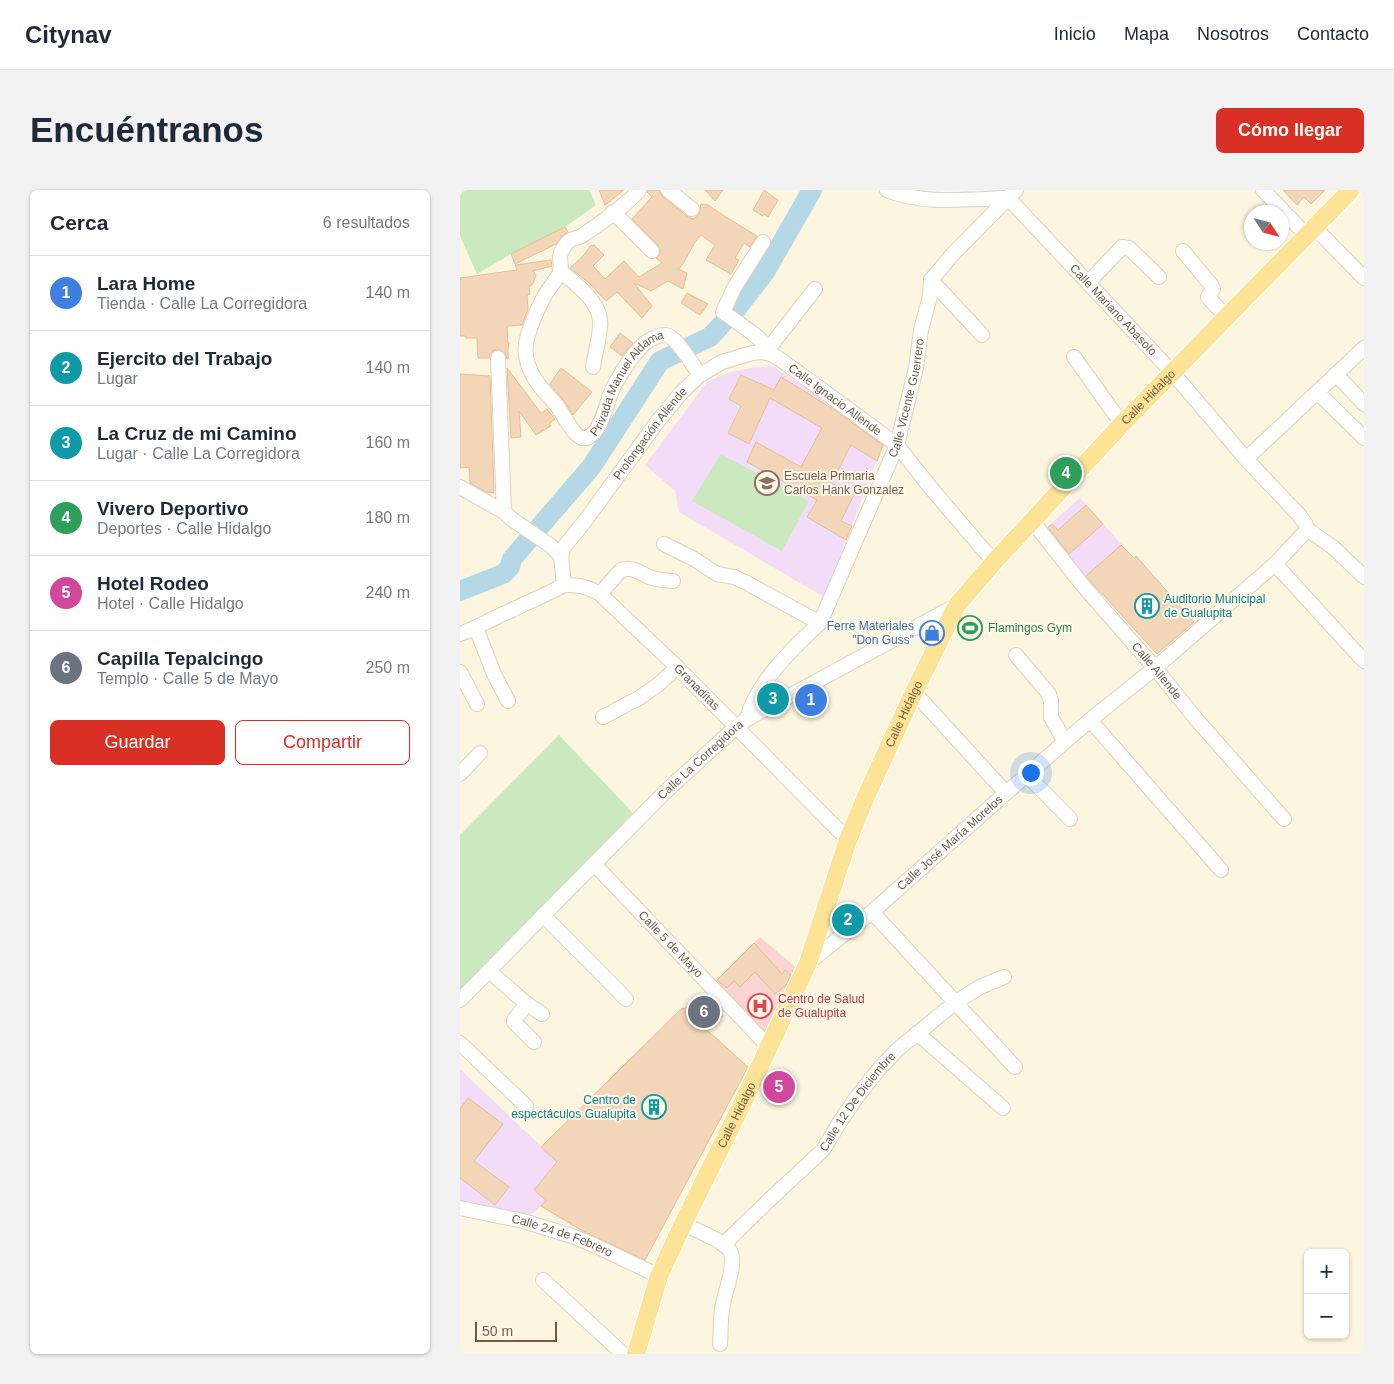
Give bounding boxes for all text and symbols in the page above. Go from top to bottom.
text: Citynav [25,21,112,48]
text: Inicio [1054,24,1096,44]
text: Mapa [1124,24,1169,44]
text: Nosotros [1197,24,1269,44]
text: Contacto [1297,24,1369,44]
button: Cómo llegar [1216,108,1364,153]
text: Encuéntranos [30,110,263,149]
north arrow [1244,205,1289,250]
text: Cerca [50,211,108,234]
text: 6 resultados [323,214,410,231]
street label: Calle Mariano Abasolo [1067,261,1160,359]
text: Lara Home [97,273,195,294]
text: 1 [62,284,70,301]
text: 140 m [366,284,410,301]
text: Tienda · Calle La Corregidora [97,295,307,312]
street label: Privada Manuel Aldama [587,328,665,439]
street label: Calle Vicente Guerrero [885,337,927,460]
text: Ejercito del Trabajo [97,348,272,369]
text: 2 [62,359,70,376]
text: 140 m [366,359,410,376]
street label: Calle Ignacio Allende [786,361,885,439]
street label: Calle Hidalgo [1118,366,1179,428]
text: Lugar [97,370,138,387]
street label: Prolongación Allende [610,384,690,483]
text: La Cruz de mi Camino [97,423,297,444]
text: 3 [62,434,70,451]
text: 160 m [366,434,410,451]
text: Lugar · Calle La Corregidora [97,445,300,462]
pin: 4 [1050,454,1082,492]
place label: Escuela Primaria Carlos Hank Gonzalez [784,469,904,497]
school or university icon: Escuela Primaria Carlos Hank Gonzalez [754,470,780,496]
text: Vivero Deportivo [97,498,249,519]
text: 4 [62,509,70,526]
text: 180 m [366,509,410,526]
text: Deportes · Calle Hidalgo [97,520,271,537]
text: Hotel Rodeo [97,573,209,594]
text: 5 [62,584,70,601]
text: 240 m [366,584,410,601]
place label: Auditorio Municipal de Gualupita [1164,592,1265,620]
building icon: Auditorio Municipal de Gualupita [1134,593,1160,619]
text: Hotel · Calle Hidalgo [97,595,244,612]
sports icon: Flamingos Gym [957,615,983,641]
place label: Ferre Materiales "Don Guss" [827,619,914,647]
shop icon: Ferre Materiales "Don Guss" [919,620,945,646]
place label: Flamingos Gym [988,621,1072,635]
street label: Calle Allende [1129,639,1185,702]
text: Capilla Tepalcingo [97,648,263,669]
text: 6 [62,659,70,676]
text: 250 m [366,659,410,676]
street label: Granaditas [671,661,722,713]
text: Templo · Calle 5 de Mayo [97,670,278,687]
street label: Calle Hidalgo [882,678,925,750]
pin: 3 [757,680,789,718]
pin: 1 [795,681,827,719]
street label: Calle La Corregidora [655,717,746,802]
button: Guardar [50,720,225,765]
button: Compartir [235,720,410,765]
your location [1018,760,1044,786]
street label: Calle José María Morelos [894,792,1005,893]
pin: 2 [832,901,864,939]
street label: Calle 5 de Mayo [636,908,706,981]
place label: Centro de Salud de Gualupita [778,992,865,1020]
pin: 6 [688,993,720,1031]
hospital icon: Centro de Salud de Gualupita [747,993,773,1019]
street label: Calle 12 De Diciembre [817,1049,899,1154]
pin: 5 [763,1068,795,1106]
street label: Calle Hidalgo [715,1080,759,1150]
place label: Centro de espectáculos Gualupita [511,1093,636,1121]
building icon: Centro de espectáculos Gualupita [641,1094,667,1120]
street label: Calle 24 de Febrero [510,1212,615,1260]
map controls [1304,1249,1349,1339]
button: + [1304,1249,1349,1294]
button: − [1304,1294,1349,1339]
scale bar [475,1319,558,1342]
text: 50 m [482,1323,513,1339]

